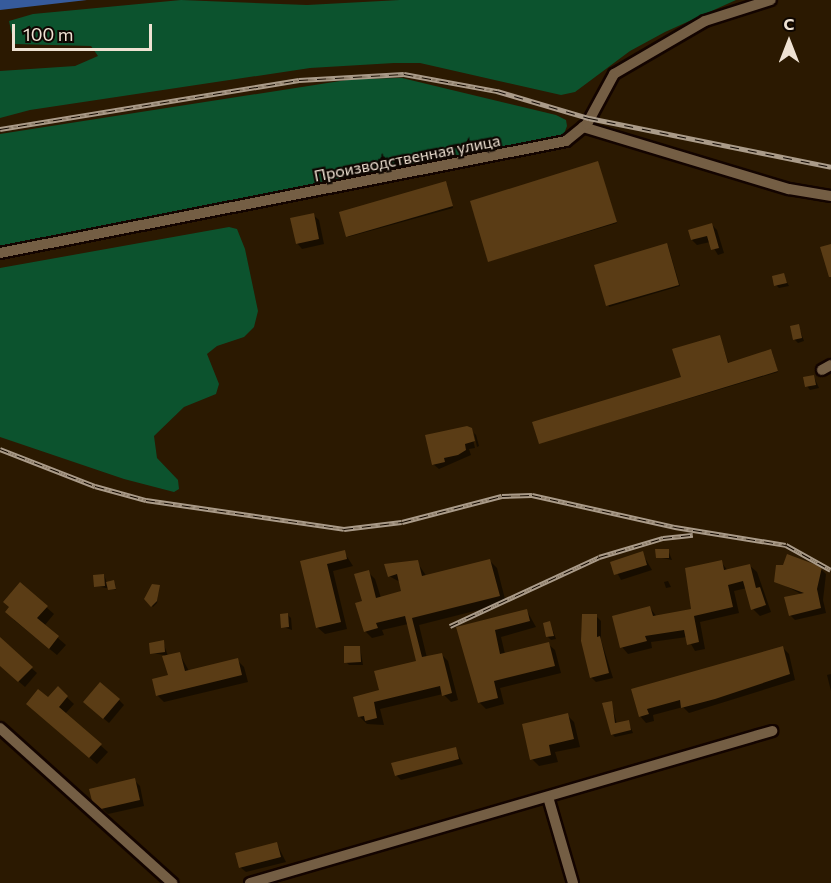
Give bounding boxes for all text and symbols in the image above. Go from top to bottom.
scale bar [15,12,154,50]
north arrow [759,12,819,72]
text: С [784,14,794,33]
text: 100 m [23,23,73,45]
street label: Производственная улица [312,131,502,185]

